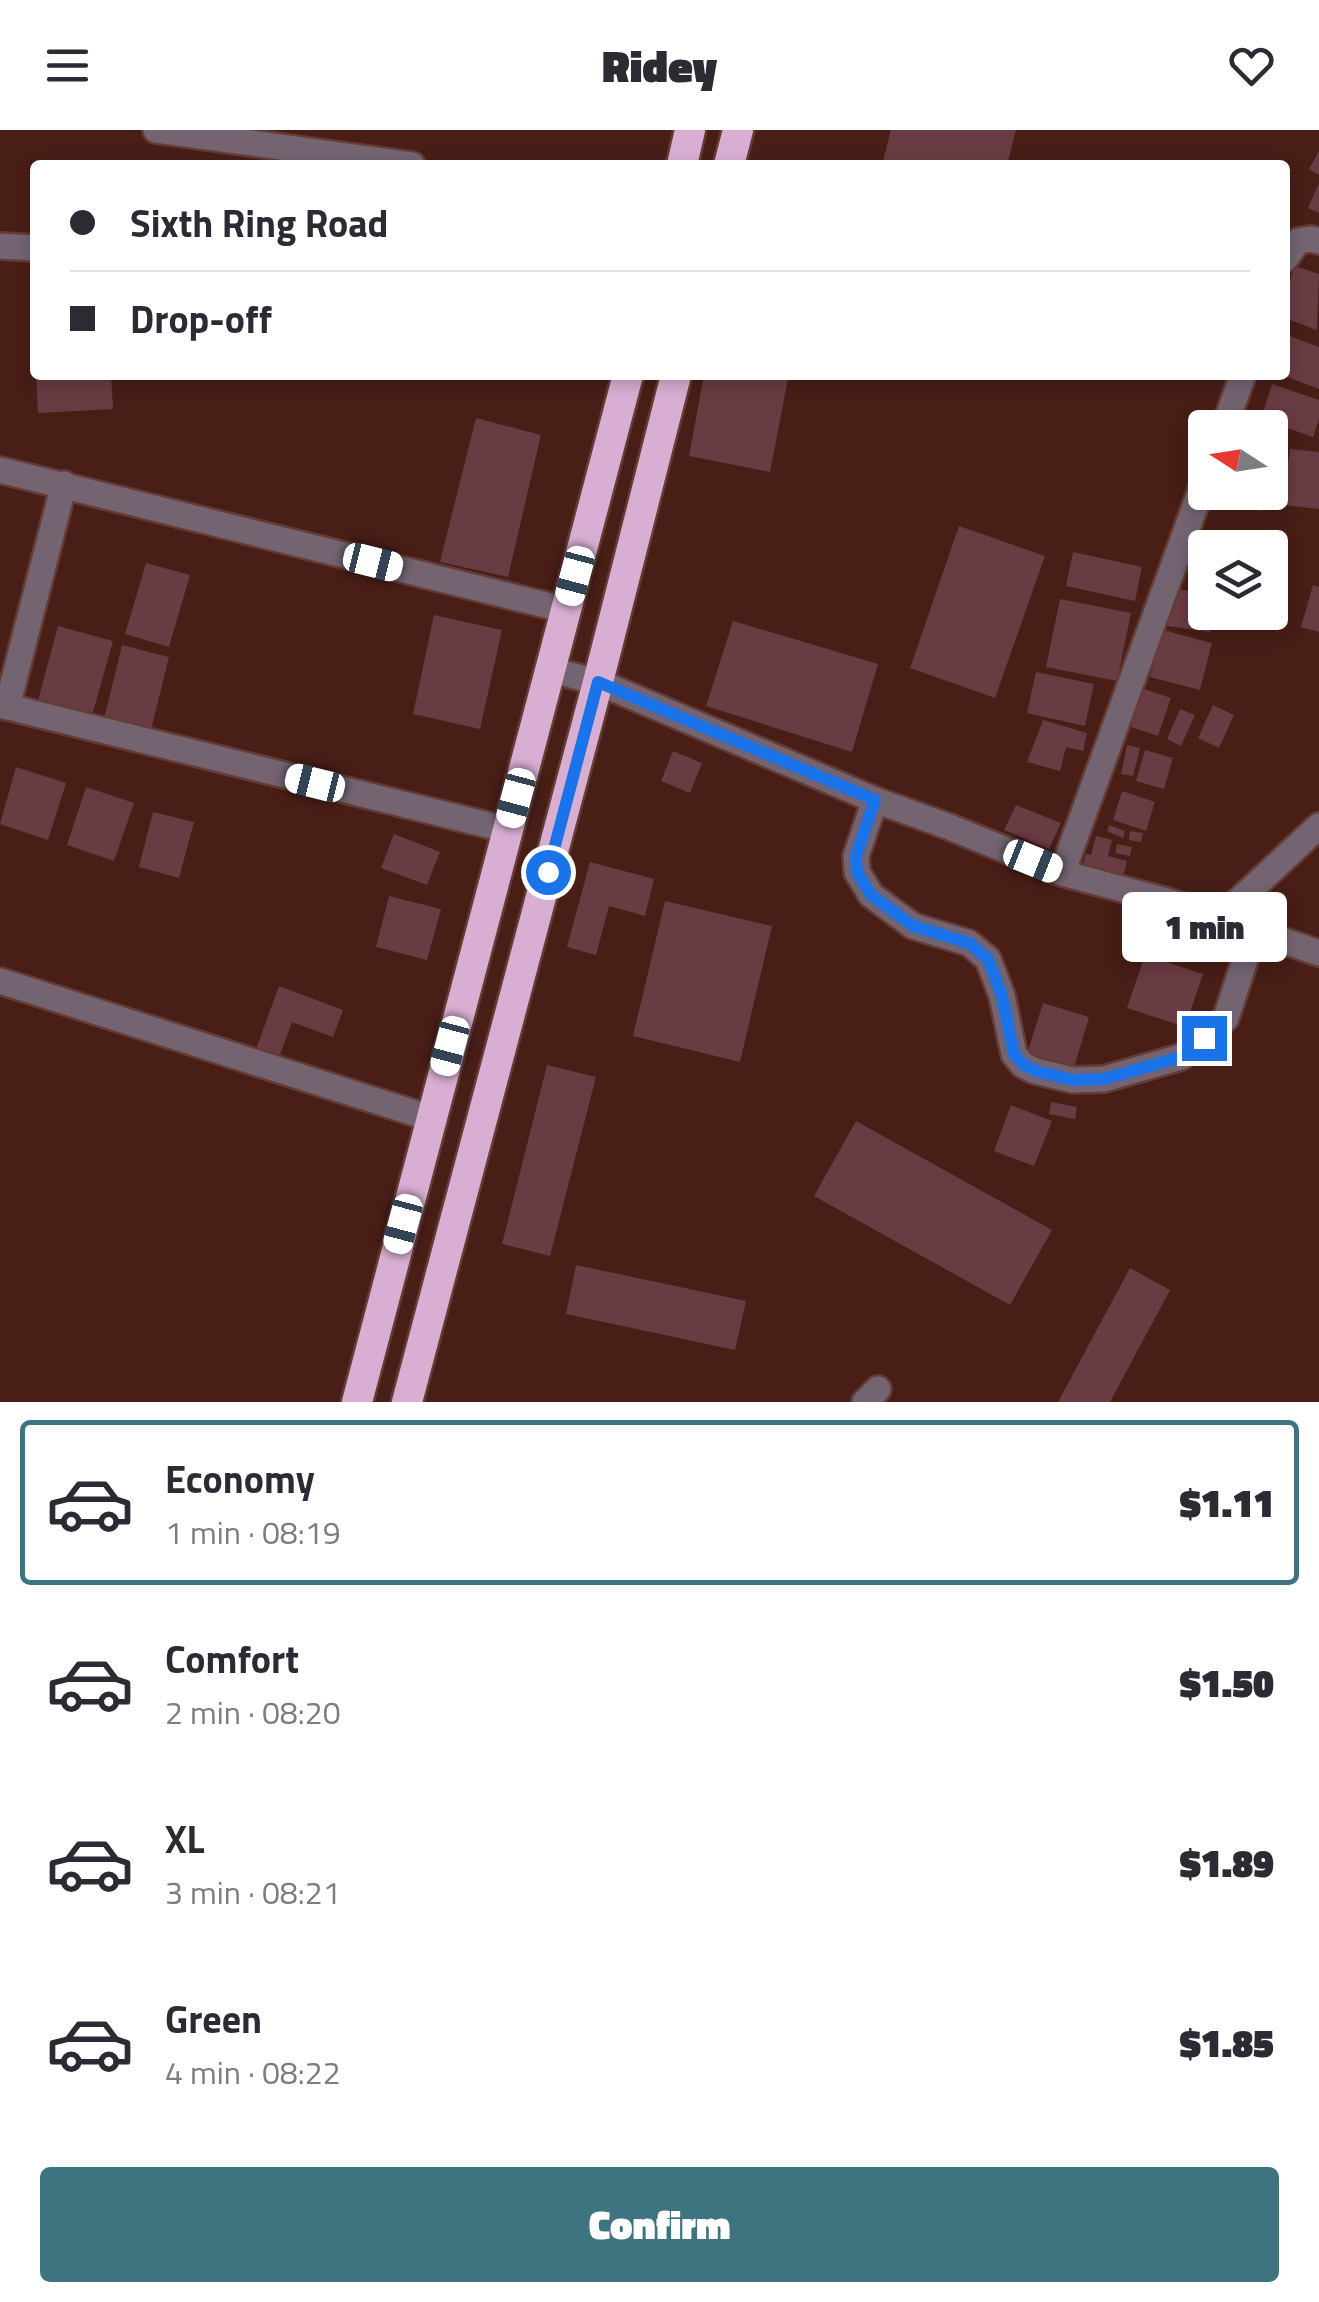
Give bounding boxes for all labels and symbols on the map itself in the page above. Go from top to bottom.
north arrow [1188,410,1288,510]
car [340,540,406,584]
car [553,543,597,609]
car [282,761,348,805]
car [494,765,538,831]
car [1000,836,1066,886]
route start [526,850,571,895]
callout: 1 min [1122,893,1286,963]
car [428,1013,472,1079]
route end [1182,1016,1227,1061]
car [381,1191,425,1257]

